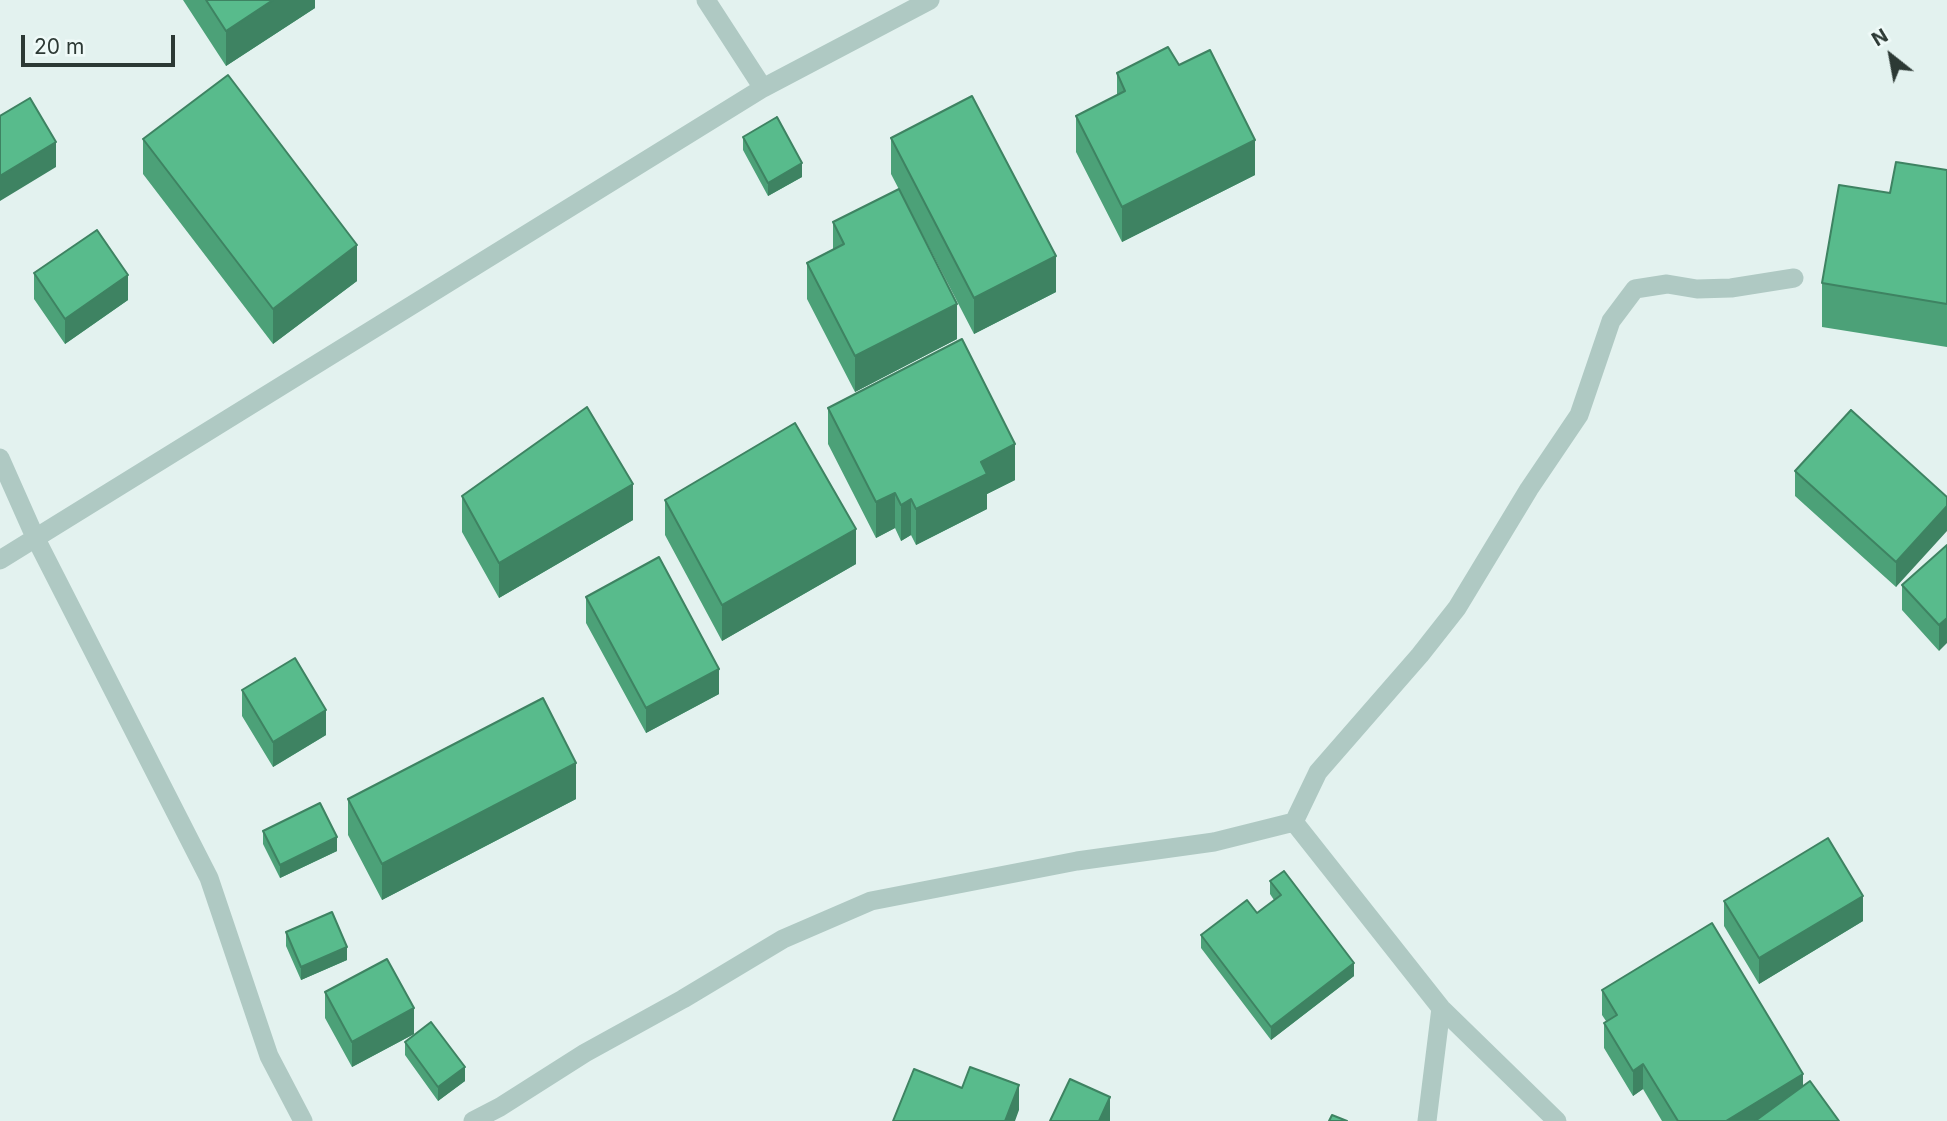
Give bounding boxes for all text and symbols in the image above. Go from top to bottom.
scale bar [24,21,178,65]
north arrow [1856,21,1926,91]
text: N [1868,24,1892,51]
text: 20 m [34,34,84,59]

